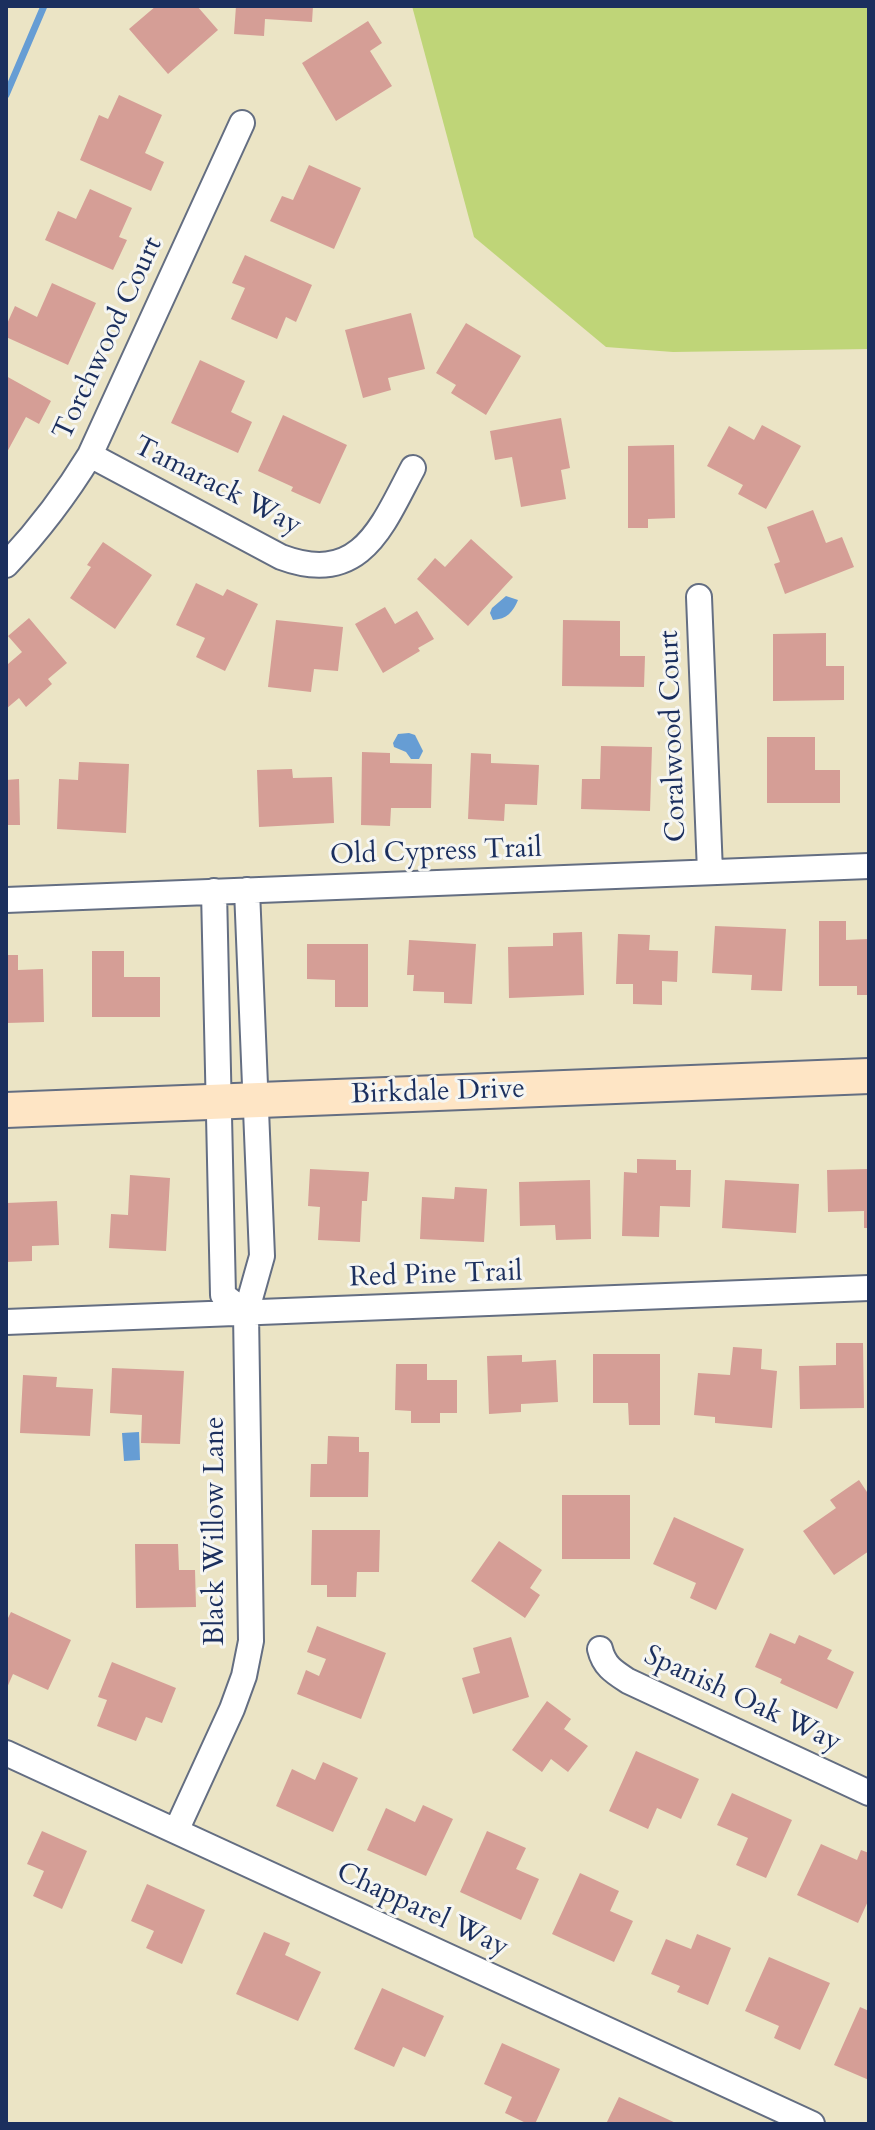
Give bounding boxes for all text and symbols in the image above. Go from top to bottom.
street label: Torchwood Court [47,232,171,446]
street label: Tamarack Way [127,430,307,544]
street label: Coralwood Court [654,629,694,843]
street label: Old Cypress Trail [330,833,542,873]
street label: Birkdale Drive [350,1073,526,1113]
street label: Red Pine Trail [349,1256,523,1296]
street label: Black Willow Lane [200,1416,234,1646]
street label: Spanish Oak Way [638,1640,846,1760]
street label: Chapparel Way [331,1856,513,1966]

